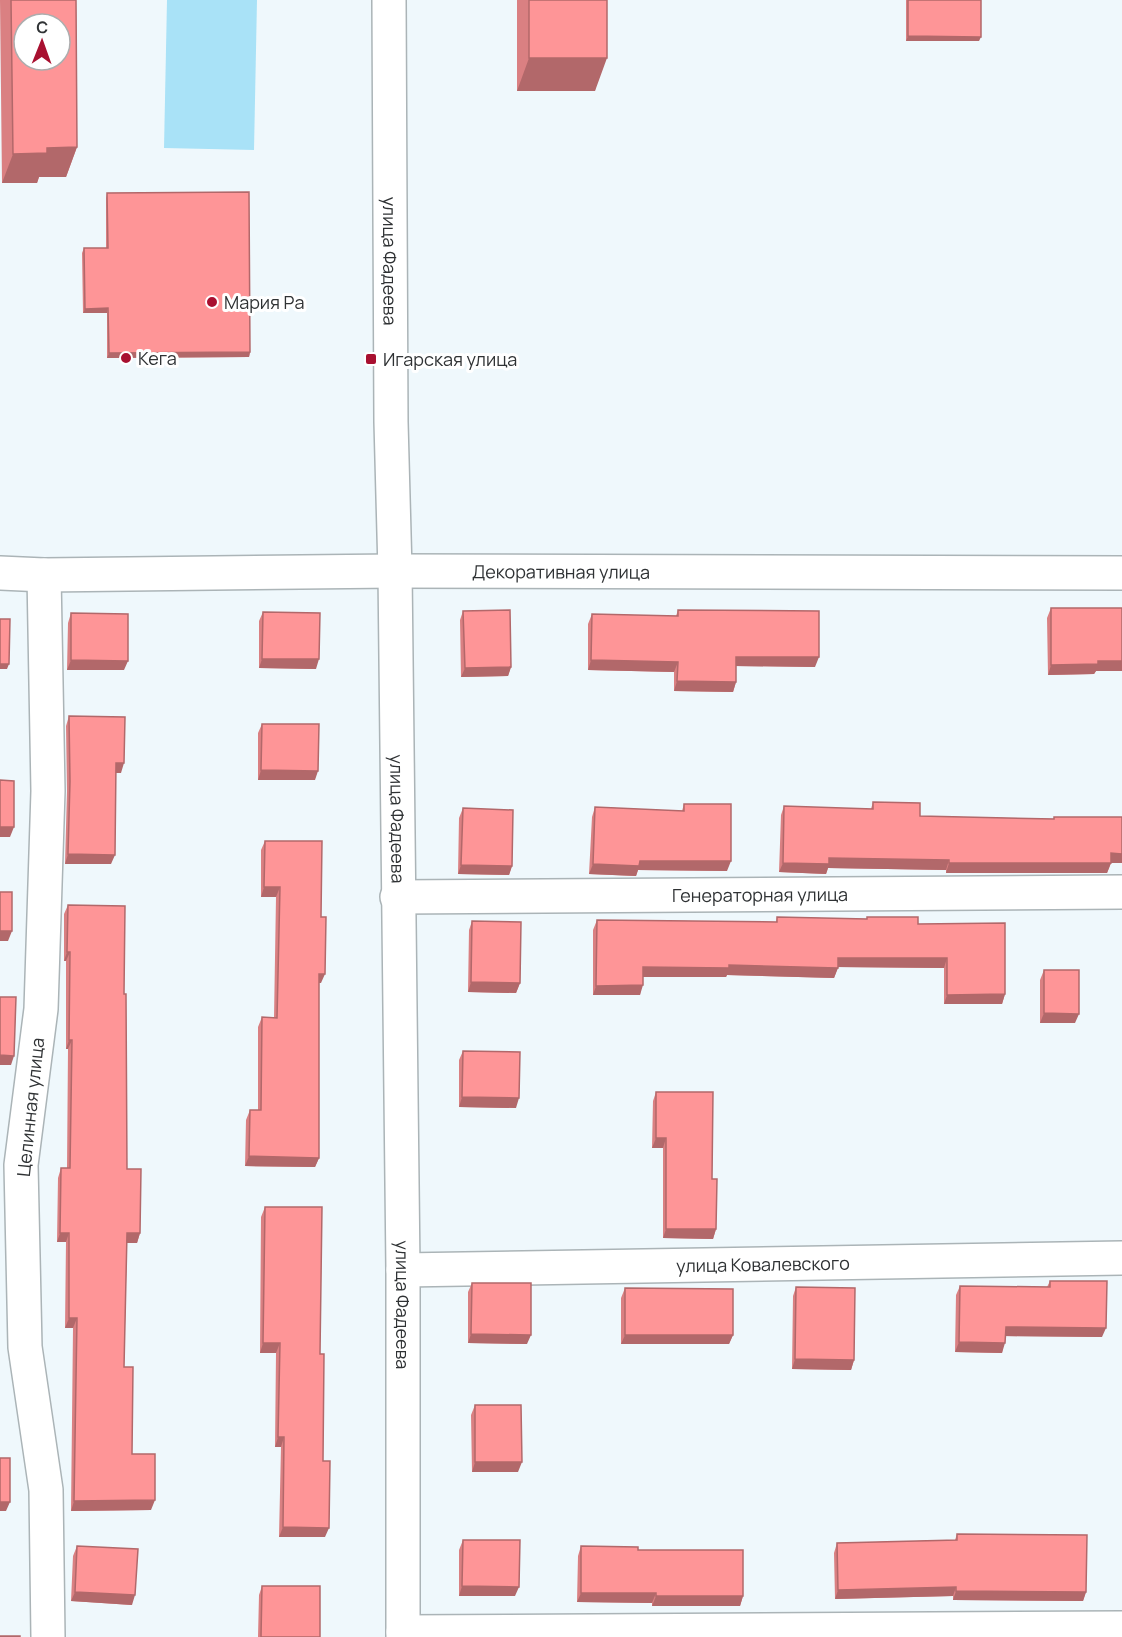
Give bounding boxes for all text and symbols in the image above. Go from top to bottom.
north arrow [12,12,72,72]
text: С [36,16,49,38]
street label: улица Фадеева [378,197,403,325]
place label: Мария Ра [224,290,304,314]
marker: Мария Ра [205,295,219,309]
place label: Кега [138,346,177,370]
place label: Игарская улица [383,347,517,371]
marker: Кега [119,351,133,365]
marker: Игарская улица [364,352,378,366]
street label: Декоративная улица [472,559,650,584]
street label: улица Фадеева [385,754,411,883]
street label: Генераторная улица [672,882,848,907]
street label: Целинная улица [11,1036,49,1178]
street label: улица Фадеева [391,1240,415,1369]
street label: улица Ковалевского [676,1251,850,1277]

